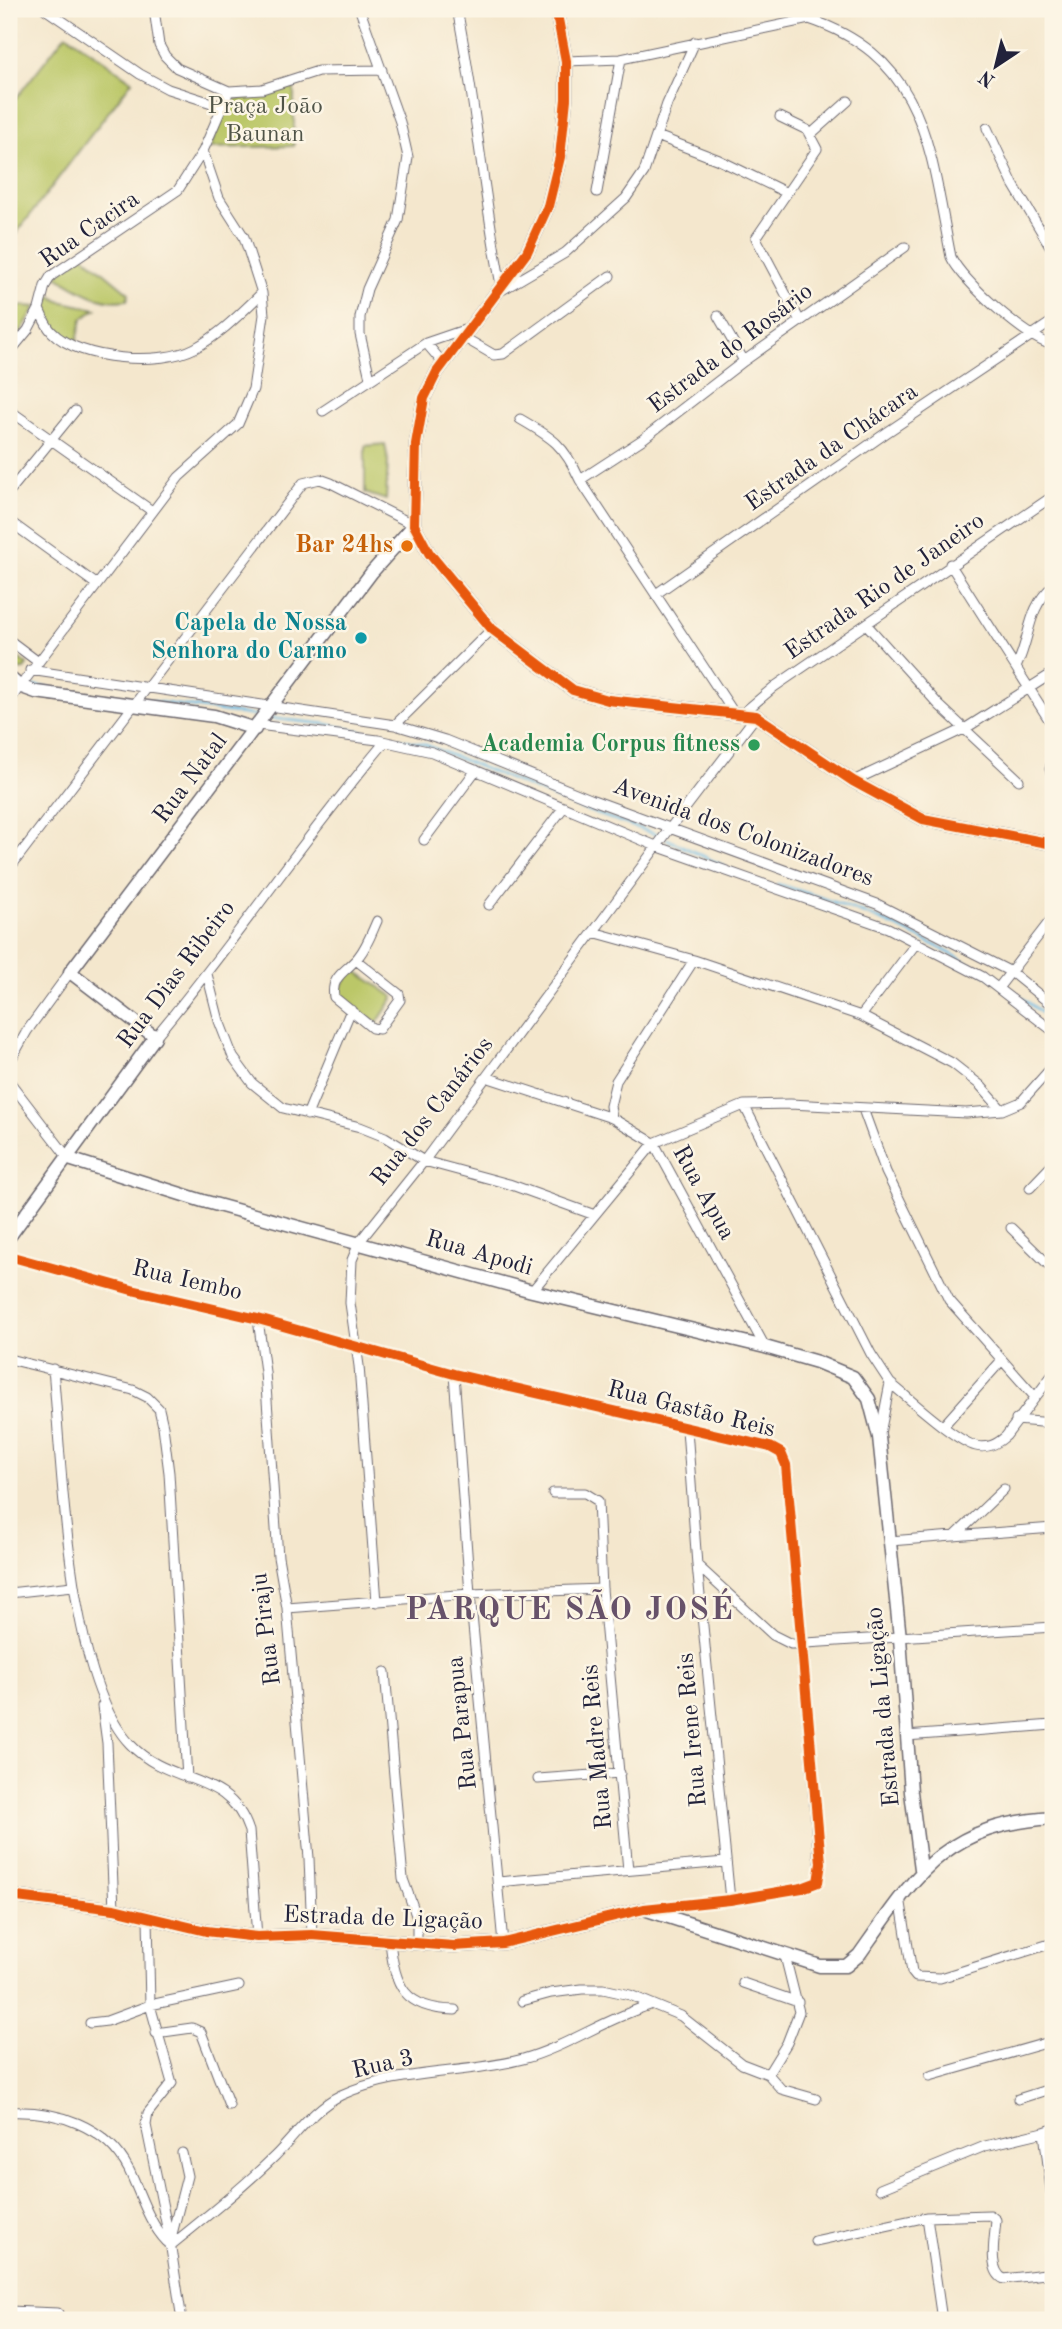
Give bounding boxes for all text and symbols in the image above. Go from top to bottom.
north arrow [960,32,1030,102]
text: N [976,66,999,90]
park label: Praça João Baunan [207,95,323,147]
street label: Rua Cacira [36,187,144,273]
street label: Estrada do Rosário [644,280,818,418]
street label: Estrada da Chácara [741,380,923,516]
street label: Estrada Rio de Janeiro [781,509,989,665]
place label: Bar 24hs [295,534,393,558]
marker: Bar 24hs [399,538,415,554]
place label: Capela de Nossa Senhora do Carmo [151,612,347,664]
marker: Capela de Nossa Senhora do Carmo [353,630,369,646]
street label: Rua Natal [150,730,232,828]
place label: Academia Corpus fitness [481,733,740,757]
marker: Academia Corpus fitness [746,737,762,753]
street label: Avenida dos Colonizadores [609,775,877,891]
street label: Rua Dias Ribeiro [114,897,240,1053]
street label: Rua dos Canários [368,1033,498,1191]
street label: Rua Apua [667,1142,739,1244]
street label: Rua Apodi [423,1227,535,1281]
street label: Rua Iembo [130,1257,244,1305]
street label: Rua Gastão Reis [605,1378,777,1442]
street label: Rua Piraju [248,1571,286,1687]
district label: PARQUE SÃO JOSÉ [405,1588,735,1627]
street label: Estrada da Ligação [863,1606,905,1808]
street label: Rua Irene Reis [674,1652,712,1808]
street label: Rua Parapua [444,1655,482,1791]
street label: Rua Madre Reis [579,1663,617,1831]
street label: Estrada de Ligação [283,1904,483,1934]
street label: Rua 3 [350,2046,416,2084]

